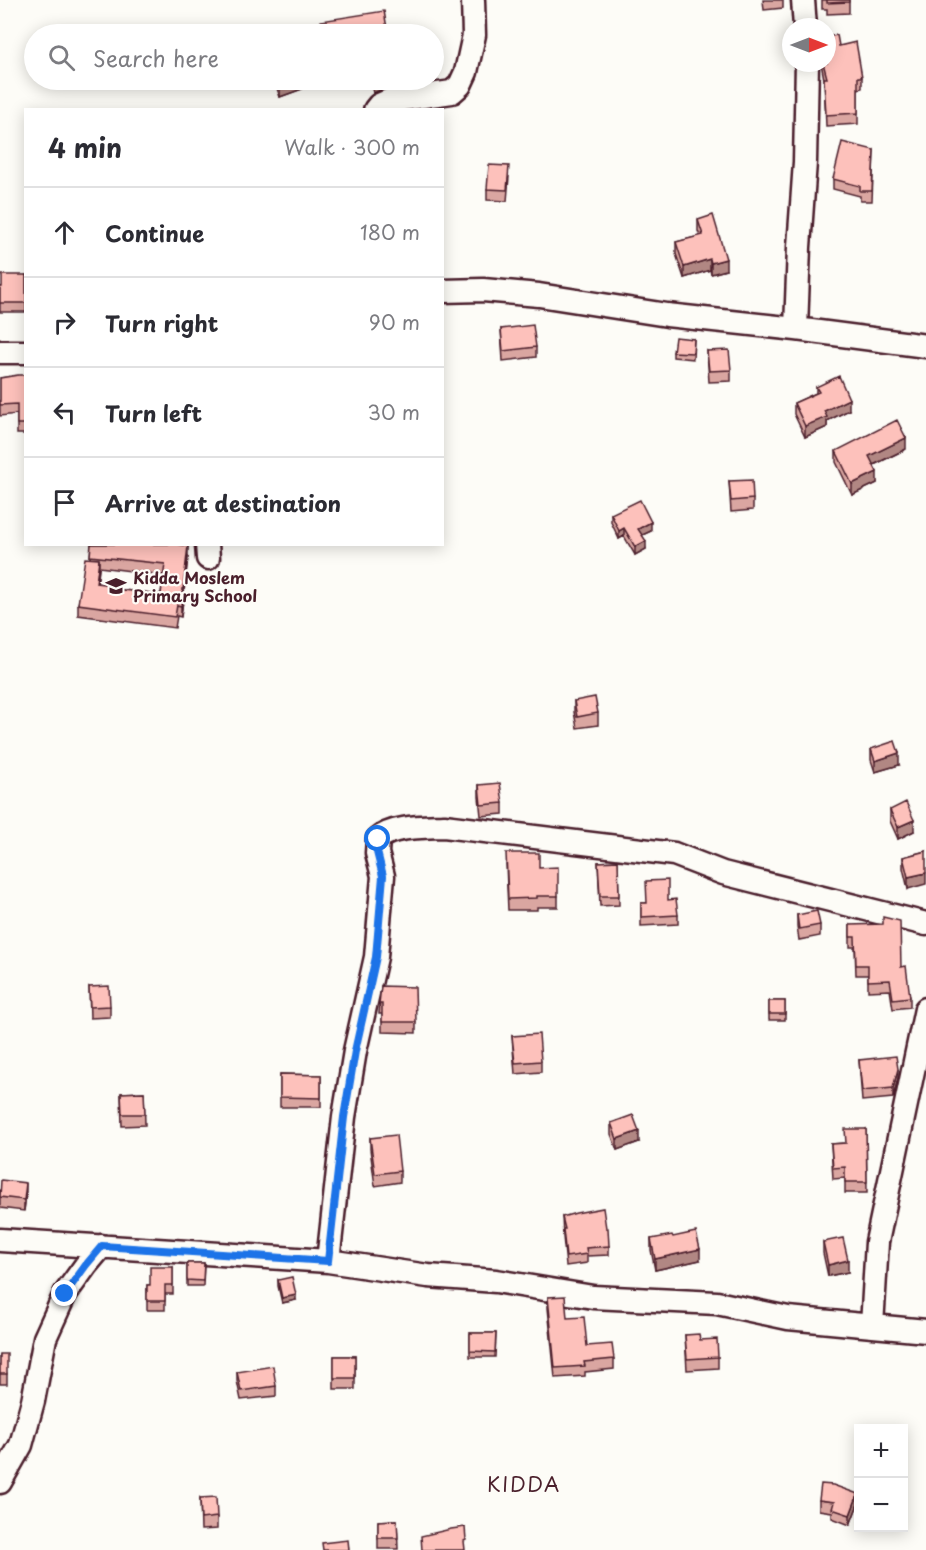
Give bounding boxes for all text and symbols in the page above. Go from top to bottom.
north arrow [782,18,836,72]
search box [24,24,444,90]
icon: search [45,41,78,74]
text: Search here [93,41,219,74]
text: 4 min [48,128,122,167]
text: Walk · 300 m [284,132,420,162]
icon: ahead [48,216,81,249]
text: Continue [105,216,204,249]
text: 180 m [360,217,420,247]
icon: right [48,306,81,339]
text: Turn right [105,306,218,339]
text: 90 m [369,307,420,337]
icon: left [48,396,81,429]
text: Turn left [105,396,202,429]
text: 30 m [367,397,420,427]
icon: arrive [48,486,81,519]
text: Arrive at destination [105,486,341,519]
place label: Kidda Moslem Primary School [133,565,257,607]
school or university icon: Kidda Moslem Primary School [104,574,128,598]
route start [364,825,390,851]
route end [51,1280,77,1306]
map controls [854,1424,908,1532]
button: + [854,1424,908,1478]
district label: KIDDA [487,1469,561,1499]
button: − [854,1478,908,1532]

